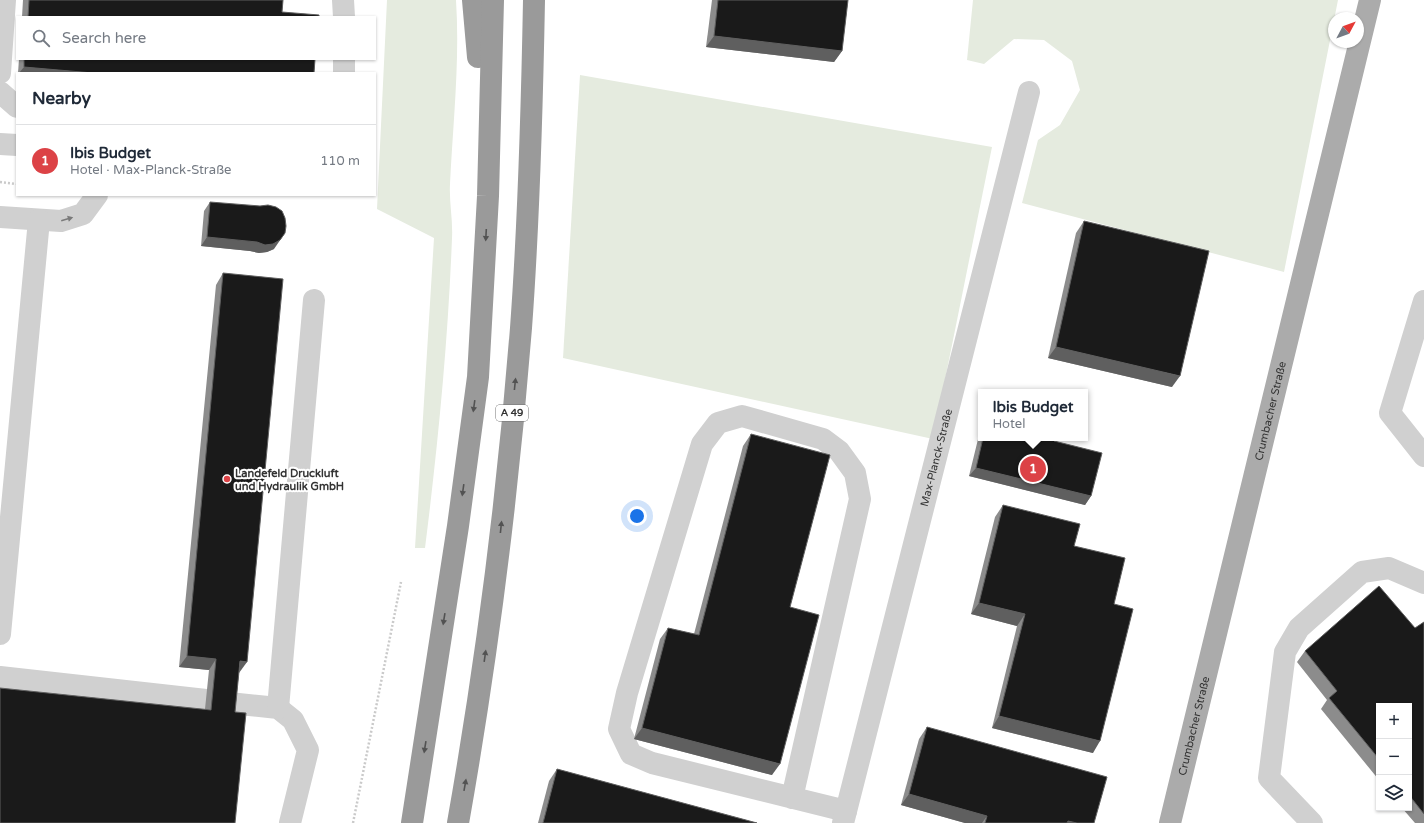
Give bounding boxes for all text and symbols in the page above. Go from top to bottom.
north arrow [1328,12,1364,48]
search box [16,16,376,60]
icon: search [30,27,52,49]
text: Search here [62,29,146,47]
text: Nearby [32,88,91,109]
text: Ibis Budget [70,144,151,162]
text: 1 [41,153,49,169]
text: 110 m [320,153,360,169]
text: Hotel · Max-Planck-Straße [70,162,231,178]
one-way arrow [61,216,73,222]
one-way arrow [482,229,489,241]
street label: Crumbacher Straße [1252,360,1288,462]
one-way arrow [512,378,519,390]
popup [978,389,1088,441]
text: Ibis Budget [992,398,1074,416]
one-way arrow [471,400,477,412]
road number: A 49 [496,405,528,421]
street label: Max-Planck-Straße [917,407,955,508]
text: Hotel [992,416,1025,432]
pin: 1 [1020,454,1046,484]
place label: Landefeld Druckluft und Hydraulik GmbH [235,467,344,494]
marker: Landefeld Druckluft und Hydraulik GmbH [222,474,232,484]
one-way arrow [460,484,466,496]
your location [627,506,647,526]
one-way arrow [498,521,505,533]
one-way arrow [441,613,447,625]
one-way arrow [482,650,488,662]
street label: Crumbacher Straße [1175,675,1212,777]
map controls [1376,703,1412,811]
button: + [1376,703,1412,739]
button: − [1376,739,1412,775]
one-way arrow [422,741,428,753]
button: layers [1376,775,1412,811]
one-way arrow [462,778,468,791]

